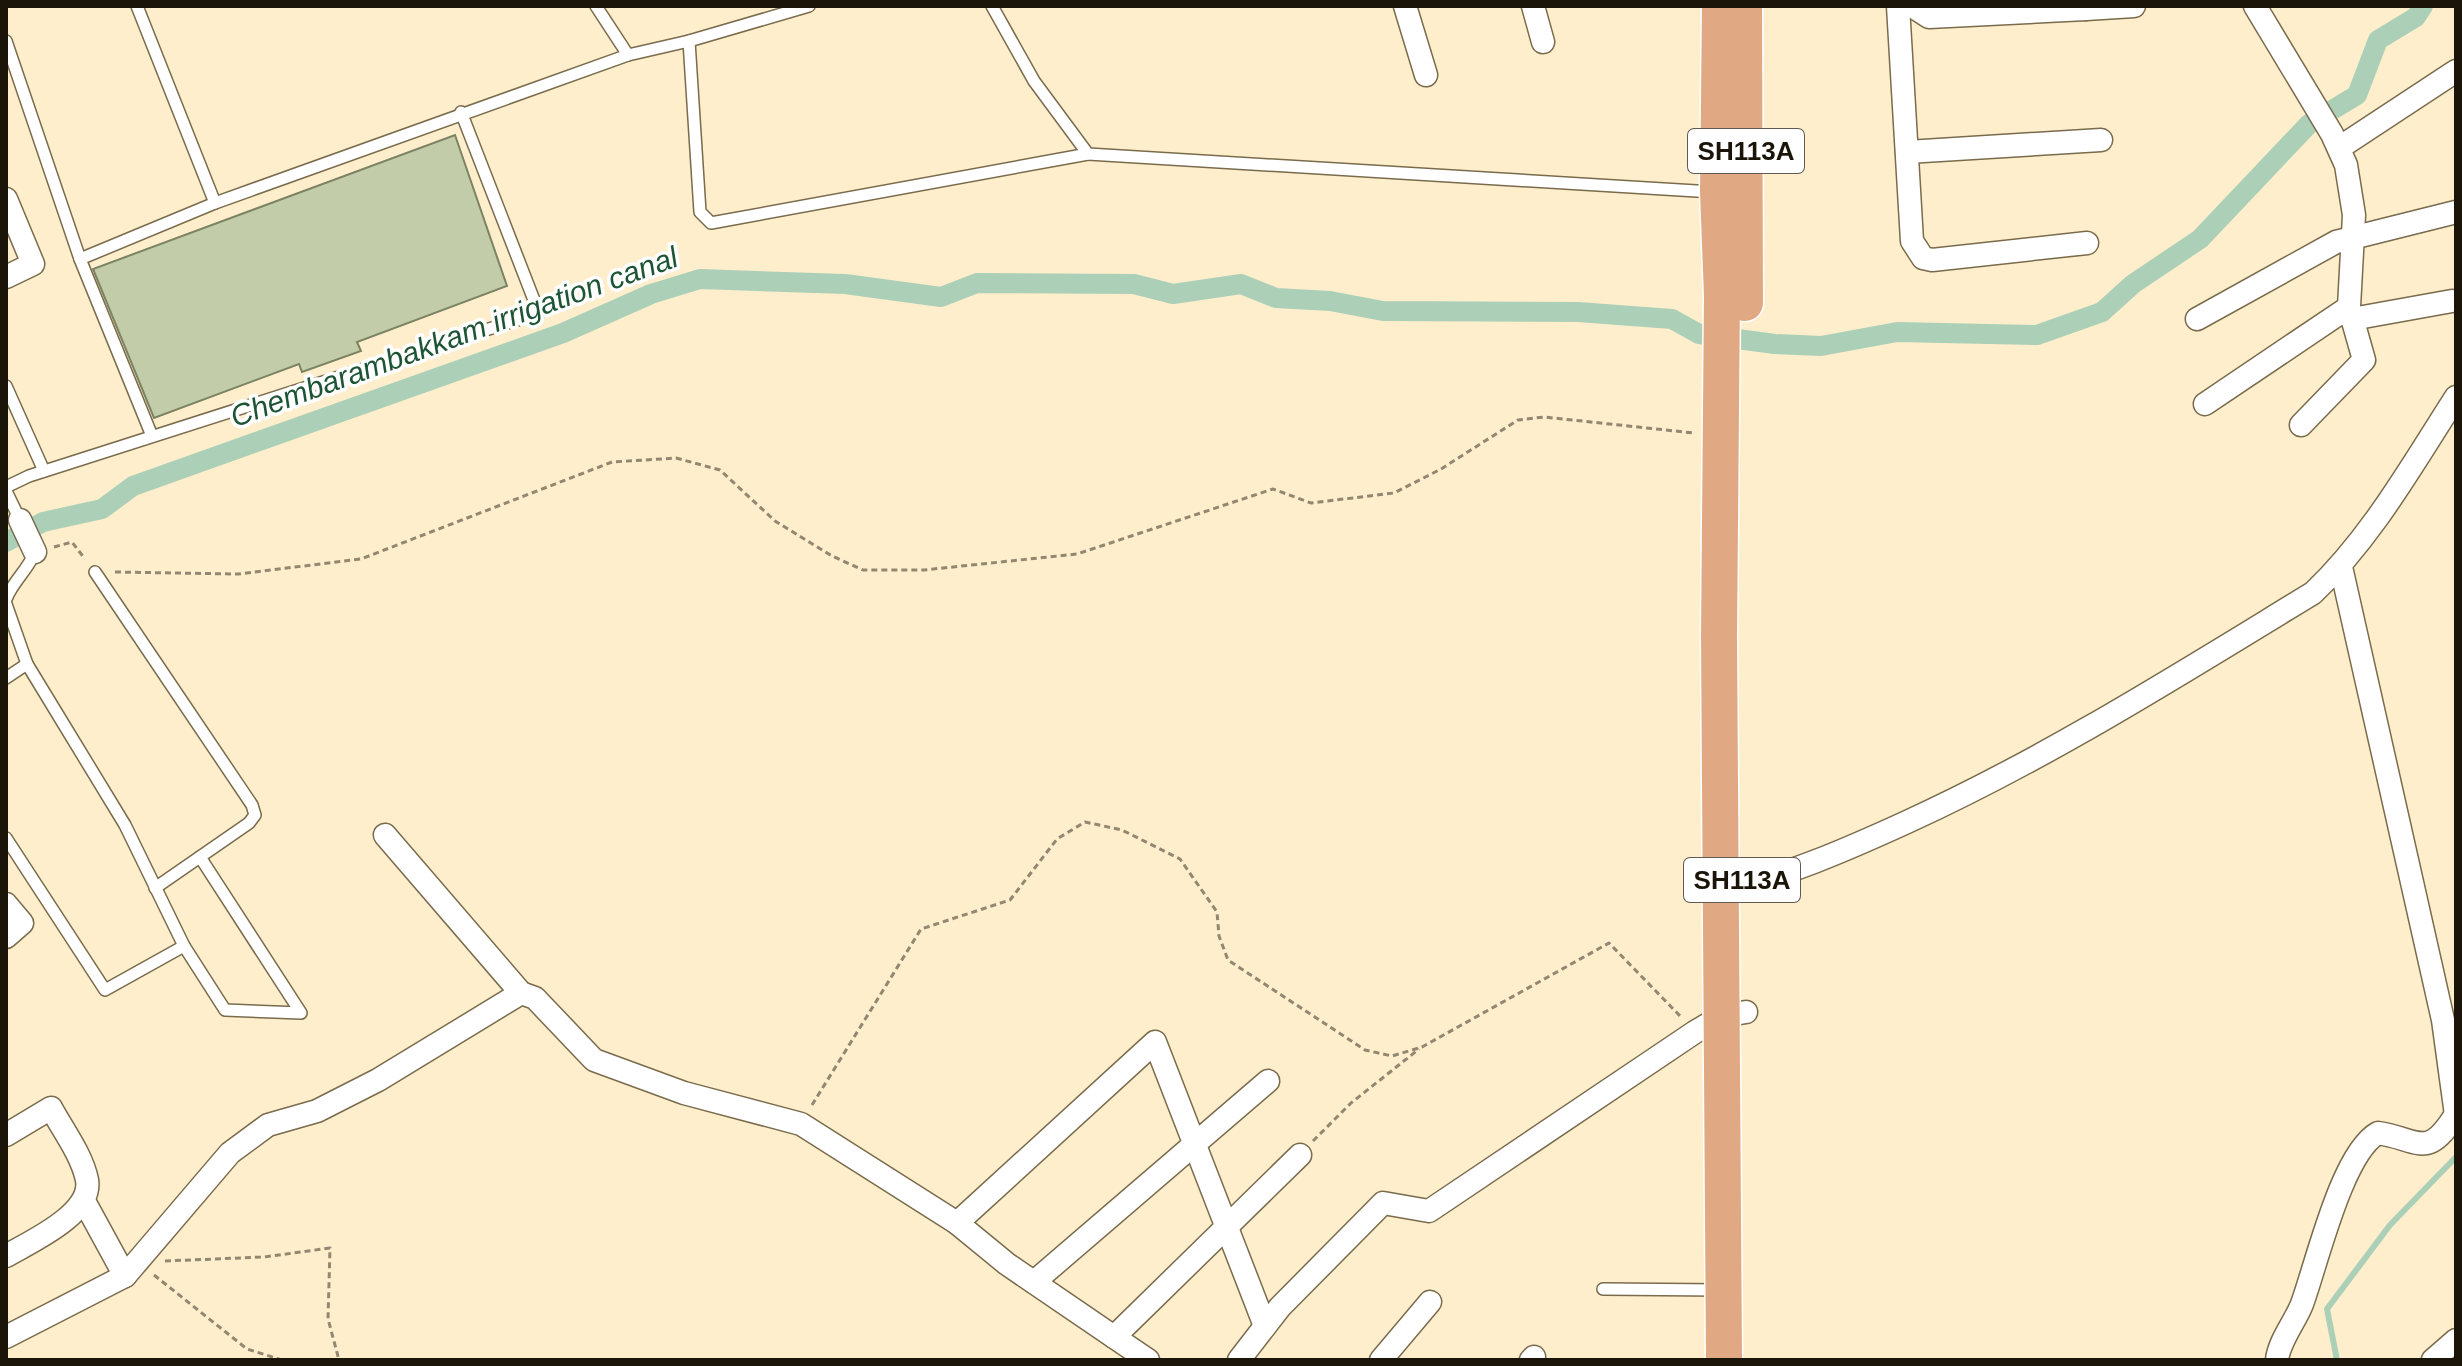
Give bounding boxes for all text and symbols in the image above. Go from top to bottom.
road number: SH113A [1688,129,1804,173]
water label: Chembarambakkam irrigation canal [226,240,683,433]
road number: SH113A [1684,858,1800,902]

